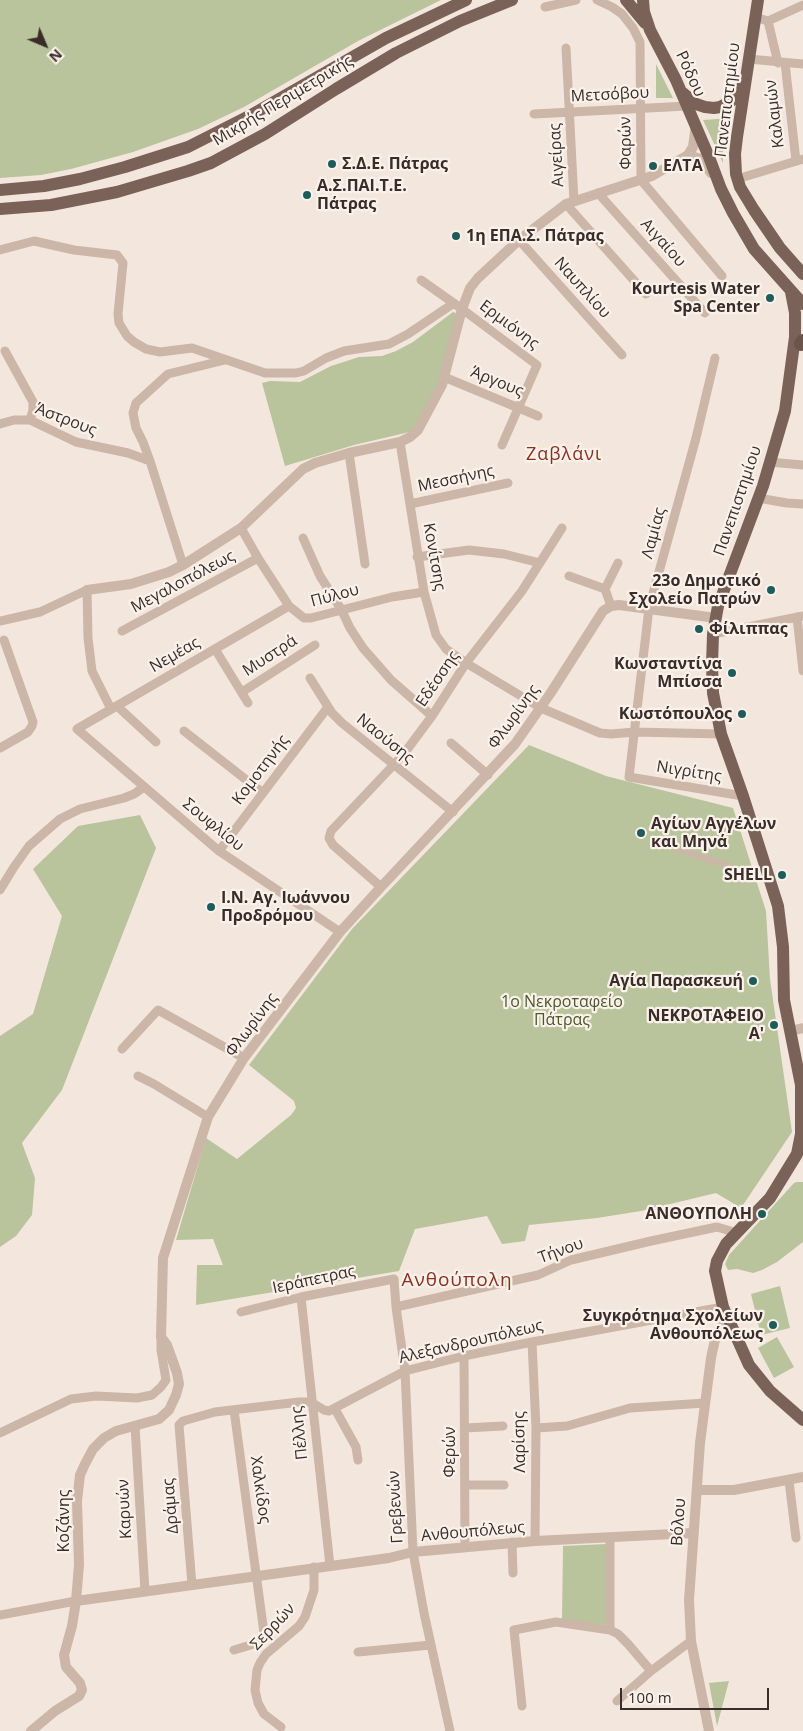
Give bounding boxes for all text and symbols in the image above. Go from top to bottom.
north arrow [20,20,70,70]
street label: Πανεπιστημίου [711,42,745,158]
text: N [45,45,67,67]
street label: Ρόδου [671,48,709,100]
street label: Μικρής Περιμετρικής [210,52,356,150]
street label: Καλαμών [761,79,789,149]
street label: Μετσόβου [570,83,650,107]
street label: Φαρών [616,116,636,170]
street label: Αιγείρας [546,123,568,187]
place label: Σ.Δ.Ε. Πάτρας [342,154,448,174]
place label: ΕΛΤΑ [663,156,703,176]
marker: Σ.Δ.Ε. Πάτρας [326,158,338,170]
marker: ΕΛΤΑ [647,160,659,172]
place label: Α.Σ.ΠΑΙ.Τ.Ε. Πάτρας [317,176,407,214]
marker: Α.Σ.ΠΑΙ.Τ.Ε. Πάτρας [301,189,313,201]
street label: Αιγαίου [636,215,690,271]
place label: 1η ΕΠΑ.Σ. Πάτρας [466,226,604,246]
marker: 1η ΕΠΑ.Σ. Πάτρας [450,230,462,242]
street label: Ναυπλίου [550,254,614,322]
place label: Kourtesis Water Spa Center [632,279,760,317]
marker: Kourtesis Water Spa Center [764,292,776,304]
street label: Ερμιόνης [475,296,543,354]
street label: Άργους [468,363,526,401]
street label: Άστρους [33,400,99,440]
street label: Πανεπιστημίου [710,443,766,559]
district label: Ζαβλάνι [525,444,603,466]
street label: Μεσσήνης [416,462,496,496]
street label: Λαμίας [638,505,670,561]
street label: Κονίτσης [419,522,449,592]
street label: Μεγαλοπόλεως [128,547,238,617]
place label: 23ο Δημοτικό Σχολείο Πατρών [629,571,761,609]
street label: Πύλου [309,580,361,612]
marker: 23ο Δημοτικό Σχολείο Πατρών [765,584,777,596]
place label: Φίλιππας [709,619,788,639]
marker: Φίλιππας [693,623,705,635]
street label: Μυστρά [239,631,301,681]
street label: Νεμέας [147,633,203,677]
street label: Εδέσσης [412,647,464,711]
place label: Κωνσταντίνα Μπίσσα [614,654,722,692]
marker: Κωνσταντίνα Μπίσσα [726,667,738,679]
street label: Φλωρίνης [484,681,544,753]
place label: Κωστόπουλος [619,704,732,724]
marker: Κωστόπουλος [736,708,748,720]
street label: Ναούσης [352,710,418,768]
street label: Κομοτηνής [229,731,293,809]
street label: Νιγρίτης [655,757,723,787]
street label: Σουφλίου [178,794,248,856]
place label: Αγίων Αγγέλων και Μηνά [651,814,776,852]
marker: Αγίων Αγγέλων και Μηνά [635,827,647,839]
place label: SHELL [724,865,772,885]
marker: SHELL [776,869,788,881]
place label: Ι.Ν. Αγ. Ιωάννου Προδρόμου [221,888,350,926]
marker: Ι.Ν. Αγ. Ιωάννου Προδρόμου [205,901,217,913]
place label: Αγία Παρασκευή [609,971,743,991]
marker: Αγία Παρασκευή [747,975,759,987]
street label: Φλωρίνης [222,989,282,1061]
park label: 1o Νεκροταφείο Πάτρας [501,992,623,1030]
place label: ΝΕΚΡΟΤΑΦΕΙΟ Α' [648,1006,764,1044]
marker: ΝΕΚΡΟΤΑΦΕΙΟ Α' [768,1019,780,1031]
place label: ΑΝΘΟΥΠΟΛΗ [645,1204,752,1224]
marker: ΑΝΘΟΥΠΟΛΗ [756,1208,768,1220]
street label: Τήνου [536,1234,586,1268]
street label: Ιεράπετρας [271,1262,357,1298]
district label: Ανθούπολη [400,1270,514,1292]
place label: Συγκρότημα Σχολείων Ανθουπόλεως [583,1306,763,1344]
street label: Αλεξανδρουπόλεως [397,1316,545,1368]
marker: Συγκρότημα Σχολείων Ανθουπόλεως [767,1319,779,1331]
street label: Πέλλης [288,1405,312,1461]
street label: Λαρίσης [510,1411,530,1473]
street label: Φερών [440,1426,460,1478]
street label: Χαλκίδος [246,1455,274,1525]
street label: Γρεβενών [385,1470,407,1544]
street label: Δράμας [159,1477,183,1535]
street label: Καρυών [114,1479,136,1539]
street label: Κοζάνης [54,1489,74,1553]
street label: Βόλου [668,1497,690,1547]
street label: Ανθουπόλεως [420,1518,526,1546]
street label: Σερρών [247,1600,299,1654]
scale bar [623,1678,772,1710]
text: 100 m [628,1687,672,1707]

